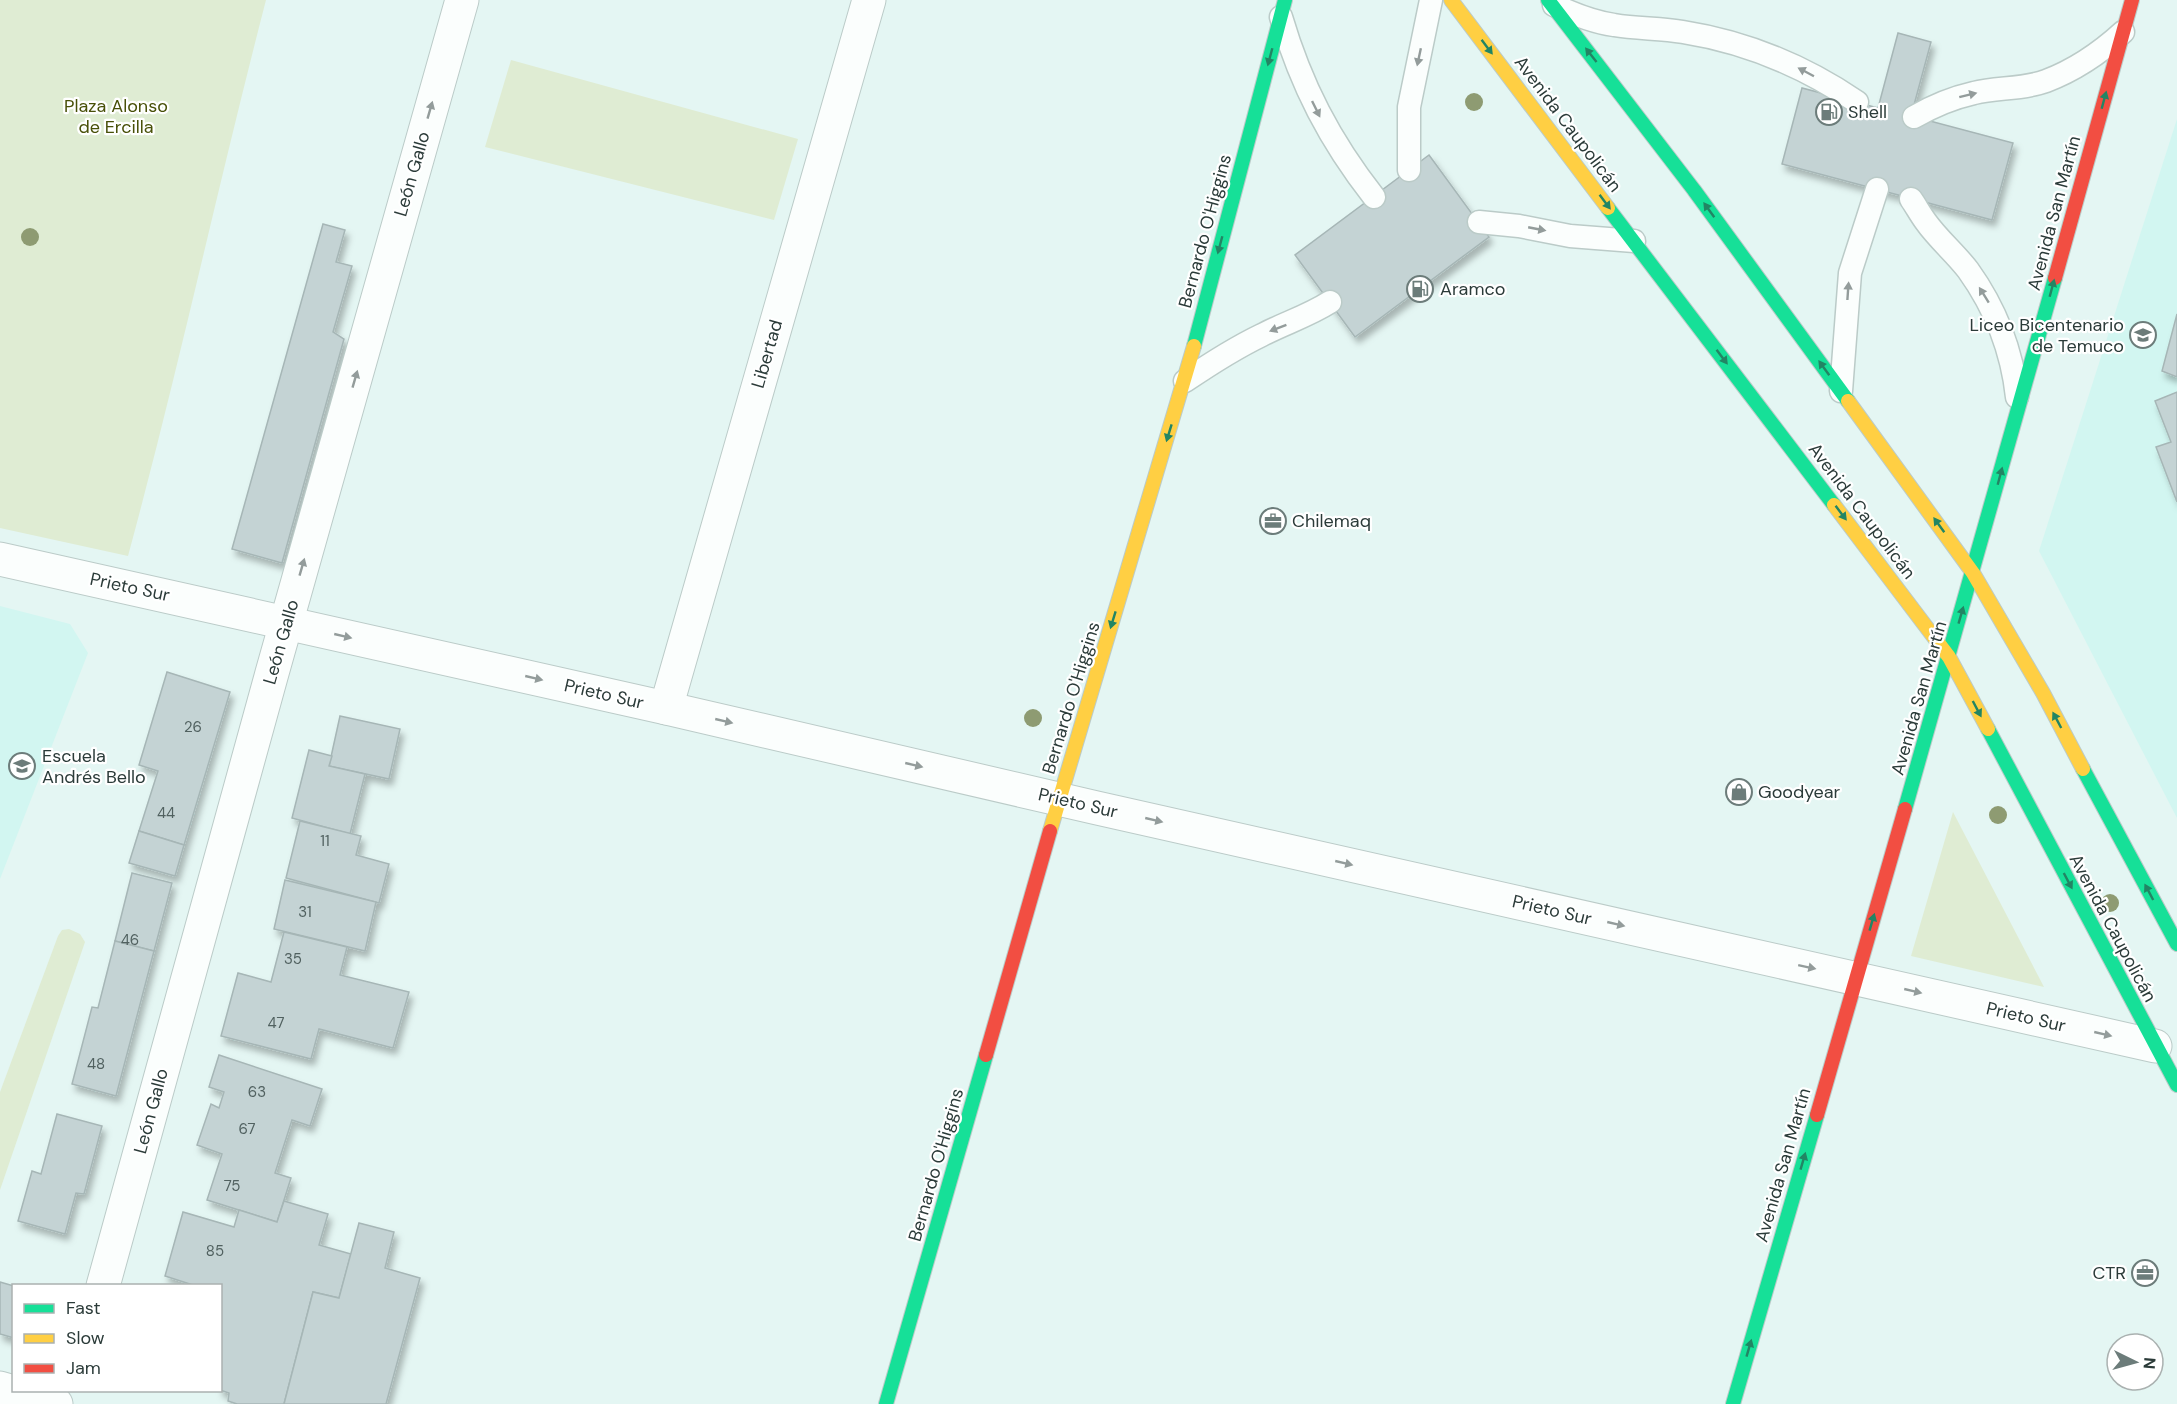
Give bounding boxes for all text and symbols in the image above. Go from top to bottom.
one-way arrow [1480,39,1492,54]
one-way arrow [1264,47,1274,66]
one-way arrow [1414,48,1423,67]
one-way arrow [1585,48,1597,63]
street label: Avenida Caupolicán [1509,51,1627,197]
one-way arrow [1798,67,1815,77]
one-way arrow [1959,89,1977,99]
one-way arrow [2100,91,2109,109]
park label: Plaza Alonso de Ercilla [64,94,168,139]
fuel station icon: Shell [1814,97,1844,127]
one-way arrow [1312,100,1321,117]
place label: Shell [1848,100,1887,124]
one-way arrow [426,101,435,119]
street label: León Gallo [388,129,436,219]
street label: Avenida San Martín [2022,133,2086,293]
street label: Bernardo O'Higgins [1173,152,1237,310]
one-way arrow [1598,194,1611,210]
one-way arrow [1703,203,1715,219]
one-way arrow [1527,225,1546,234]
one-way arrow [1215,236,1225,254]
fuel station icon: Aramco [1405,274,1435,304]
place label: Aramco [1440,277,1505,301]
one-way arrow [2048,279,2057,297]
one-way arrow [1844,281,1853,300]
one-way arrow [1979,287,1990,304]
place label: Liceo Bicentenario de Temuco [1969,313,2124,358]
street label: Libertad [746,317,788,391]
school or university icon: Liceo Bicentenario de Temuco [2128,320,2158,350]
one-way arrow [1268,323,1286,333]
one-way arrow [1716,350,1728,365]
one-way arrow [1818,360,1830,376]
one-way arrow [350,370,360,388]
one-way arrow [1164,424,1173,442]
street label: Avenida Caupolicán [1803,438,1921,584]
one-way arrow [1996,467,2005,485]
one-way arrow [1834,505,1846,520]
office icon: Chilemaq [1258,506,1288,536]
place label: Chilemaq [1292,509,1371,533]
one-way arrow [1933,518,1945,534]
one-way arrow [298,558,307,576]
street label: Prieto Sur [88,567,172,607]
street label: León Gallo [257,597,305,687]
one-way arrow [1957,606,1966,624]
one-way arrow [1108,611,1117,629]
street label: Avenida San Martín [1886,618,1952,778]
street label: Bernardo O'Higgins [1036,619,1106,777]
one-way arrow [334,631,353,641]
street label: Prieto Sur [562,673,646,715]
one-way arrow [524,674,543,684]
one-way arrow [1972,701,1982,718]
one-way arrow [2053,712,2062,729]
house number: 26 [184,717,202,737]
one-way arrow [715,717,733,727]
place label: Escuela Andrés Bello [42,744,146,789]
school or university icon: Escuela Andrés Bello [7,751,37,781]
one-way arrow [905,761,924,770]
shop icon: Goodyear [1724,777,1754,807]
place label: Goodyear [1758,780,1840,804]
street label: Prieto Sur [1036,782,1120,824]
house number: 44 [157,803,175,823]
one-way arrow [1145,816,1163,826]
house number: 11 [320,831,330,851]
street label: Avenida Caupolicán [2064,850,2162,1006]
one-way arrow [1335,859,1353,869]
one-way arrow [2063,873,2073,890]
one-way arrow [2144,884,2154,901]
street label: Prieto Sur [1510,889,1594,931]
house number: 31 [298,902,312,922]
one-way arrow [1868,913,1878,931]
one-way arrow [1607,920,1626,930]
house number: 46 [121,930,139,950]
house number: 35 [284,949,302,969]
one-way arrow [1797,963,1816,973]
one-way arrow [1904,987,1922,997]
street label: Prieto Sur [1984,996,2068,1038]
house number: 47 [267,1013,285,1033]
one-way arrow [2094,1030,2113,1040]
house number: 48 [87,1054,105,1074]
street label: León Gallo [128,1066,174,1156]
house number: 63 [248,1082,266,1102]
street label: Avenida San Martín [1750,1085,1816,1245]
street label: Bernardo O'Higgins [903,1086,969,1244]
house number: 67 [238,1119,256,1139]
one-way arrow [1799,1151,1808,1169]
house number: 75 [224,1176,240,1196]
house number: 85 [206,1241,224,1261]
office icon: CTR [2130,1258,2160,1288]
place label: CTR [2093,1261,2126,1285]
legend [12,1284,222,1392]
text: Fast [66,1296,101,1320]
text: Slow [66,1326,105,1350]
north arrow [2105,1332,2165,1392]
one-way arrow [1745,1339,1754,1357]
text: Jam [66,1356,101,1380]
text: N [2138,1357,2160,1370]

